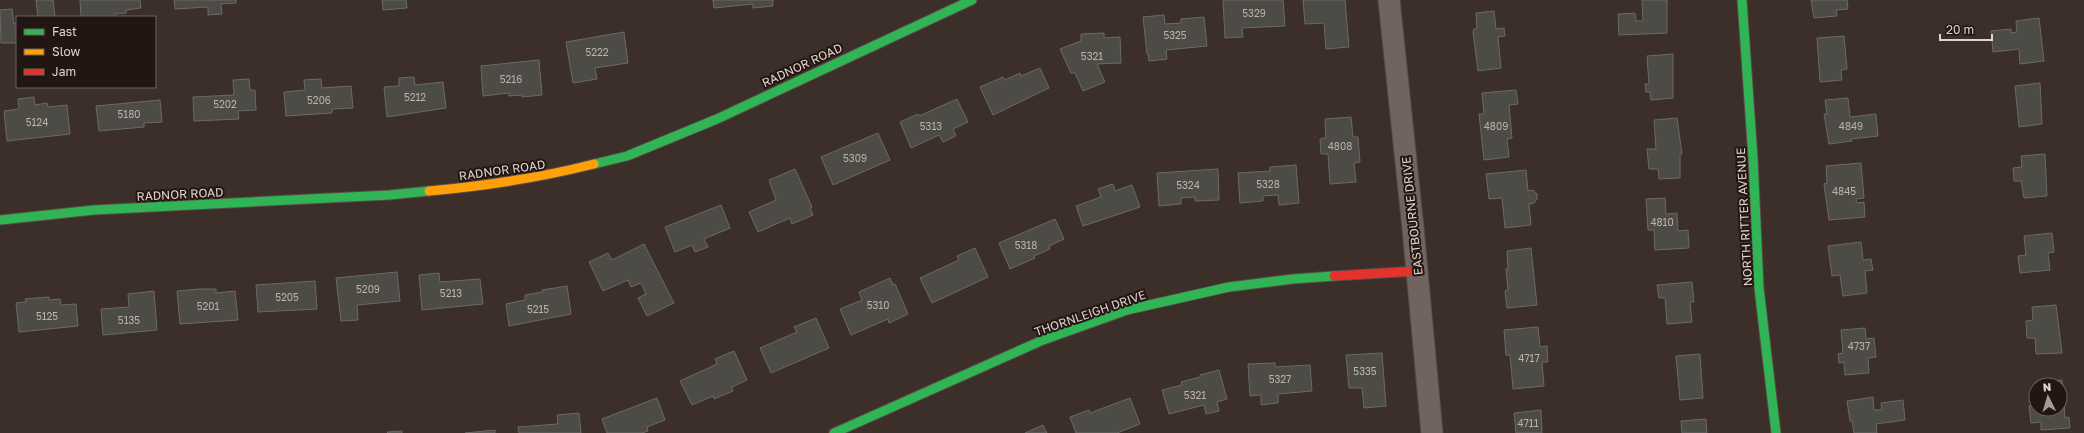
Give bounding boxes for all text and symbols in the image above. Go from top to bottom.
house number: 5329 [1242,7,1266,19]
legend [16,16,156,88]
scale bar [1940,16,1992,42]
text: 20 m [1946,22,1974,37]
text: Fast [52,24,77,39]
house number: 5325 [1163,29,1187,41]
street label: RADNOR ROAD [759,40,845,90]
text: Slow [52,44,80,59]
house number: 5222 [585,46,609,58]
house number: 5321 [1081,50,1103,62]
text: Jam [52,64,76,79]
house number: 5216 [500,73,522,85]
house number: 5212 [404,91,426,103]
house number: 5206 [307,94,331,106]
house number: 5202 [213,98,237,110]
house number: 5180 [118,108,140,120]
house number: 5124 [26,116,48,128]
house number: 5313 [920,120,942,132]
house number: 4809 [1484,120,1508,132]
house number: 4849 [1839,120,1863,132]
house number: 4808 [1328,140,1352,152]
street label: NORTH RITTER AVENUE [1733,147,1755,287]
house number: 5309 [843,152,867,164]
street label: EASTBOURNE DRIVE [1398,156,1426,276]
street label: RADNOR ROAD [458,157,546,183]
house number: 5328 [1256,178,1280,190]
house number: 5324 [1176,179,1200,191]
street label: RADNOR ROAD [136,184,224,204]
house number: 4845 [1832,185,1856,197]
house number: 4810 [1650,216,1674,228]
house number: 5318 [1015,239,1037,251]
house number: 5209 [356,283,380,295]
house number: 5213 [440,287,462,299]
street label: THORNLEIGH DRIVE [1032,287,1148,339]
house number: 5205 [275,291,299,303]
house number: 5310 [867,299,889,311]
house number: 5201 [197,300,219,312]
house number: 5215 [527,303,549,315]
house number: 5125 [36,310,58,322]
house number: 5135 [118,314,140,326]
house number: 4737 [1848,340,1870,352]
house number: 4717 [1518,352,1540,364]
house number: 5335 [1353,365,1377,377]
house number: 5327 [1269,373,1291,385]
north arrow [2028,377,2068,417]
text: N [2042,380,2052,393]
house number: 5321 [1184,389,1206,401]
house number: 4711 [1517,417,1539,429]

